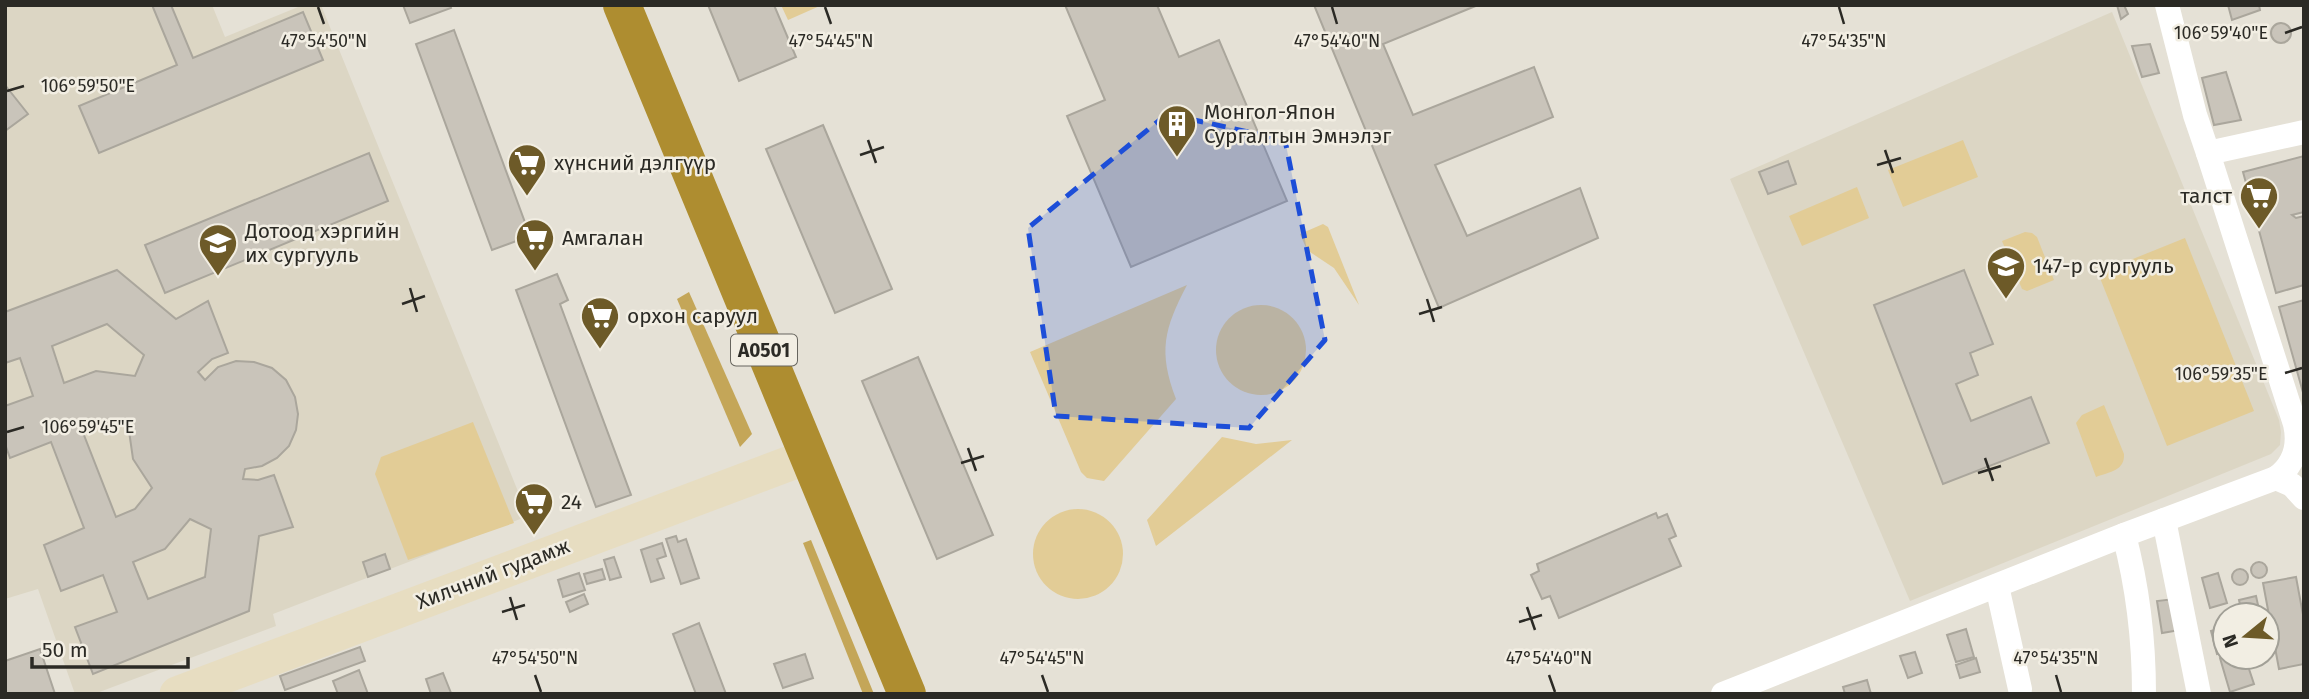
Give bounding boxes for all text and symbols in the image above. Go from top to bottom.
text: 106°59'40"E [2174,22,2268,44]
text: 47°54'50"N [281,30,367,52]
text: 47°54'45"N [789,30,874,52]
text: 47°54'40"N [1294,30,1380,52]
text: 47°54'35"N [1801,30,1887,52]
text: 106°59'50"E [41,75,135,97]
place label: Монгол-Япон Сургалтын Эмнэлэг [1204,99,1391,149]
building icon: Монгол-Япон Сургалтын Эмнэлэг [1156,103,1198,158]
supermarket icon: хүнсний дэлгүүр [506,142,548,197]
place label: хүнсний дэлгүүр [554,150,716,176]
supermarket icon: талст [2238,175,2280,230]
place label: талст [2180,183,2233,209]
supermarket icon: Амгалан [514,217,556,272]
place label: Дотоод хэргийн их сургууль [244,218,400,268]
school or university icon: Дотоод хэргийн их сургууль [197,222,239,277]
place label: Амгалан [562,225,644,251]
school or university icon: 147-р сургууль [1985,245,2027,300]
place label: 147-р сургууль [2033,253,2174,279]
supermarket icon: орхон саруул [579,295,621,350]
place label: орхон саруул [627,303,758,329]
road number: A0501 [731,334,797,366]
text: 106°59'35"E [2174,363,2268,385]
text: 106°59'45"E [42,416,134,438]
supermarket icon: 24 [513,481,555,536]
place label: 24 [561,489,582,515]
street label: Хилчний гудамж [413,533,573,615]
north arrow [2211,601,2281,671]
scale bar [32,626,187,670]
text: N [2217,632,2243,651]
text: 50 m [42,637,88,663]
text: 47°54'50"N [492,647,578,669]
text: 47°54'45"N [1000,647,1085,669]
text: 47°54'40"N [1506,647,1592,669]
text: 47°54'35"N [2013,647,2099,669]

